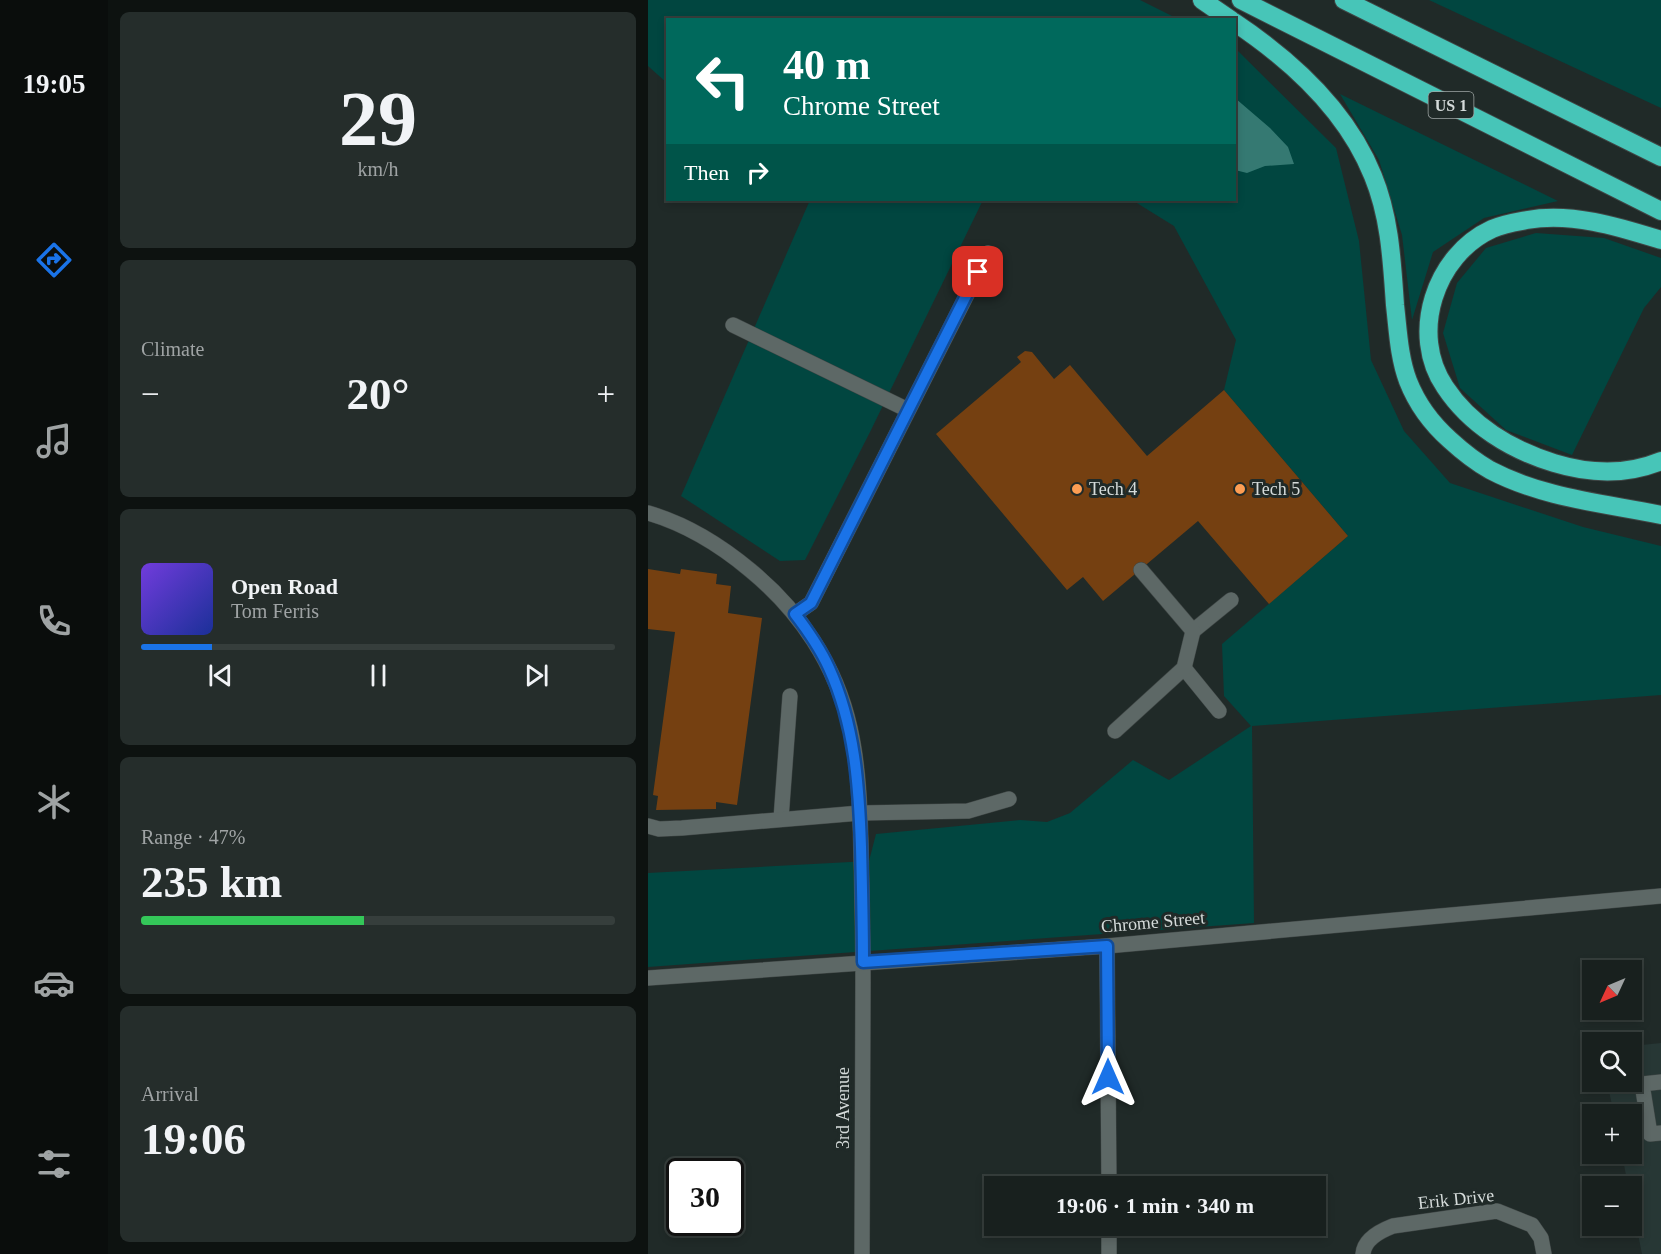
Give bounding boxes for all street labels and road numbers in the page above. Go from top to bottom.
road number: US 1 [1428,92,1474,118]
street label: Chrome Street [1100,907,1206,937]
street label: 3rd Avenue [833,1067,853,1149]
street label: Erik Drive [1417,1185,1495,1213]

